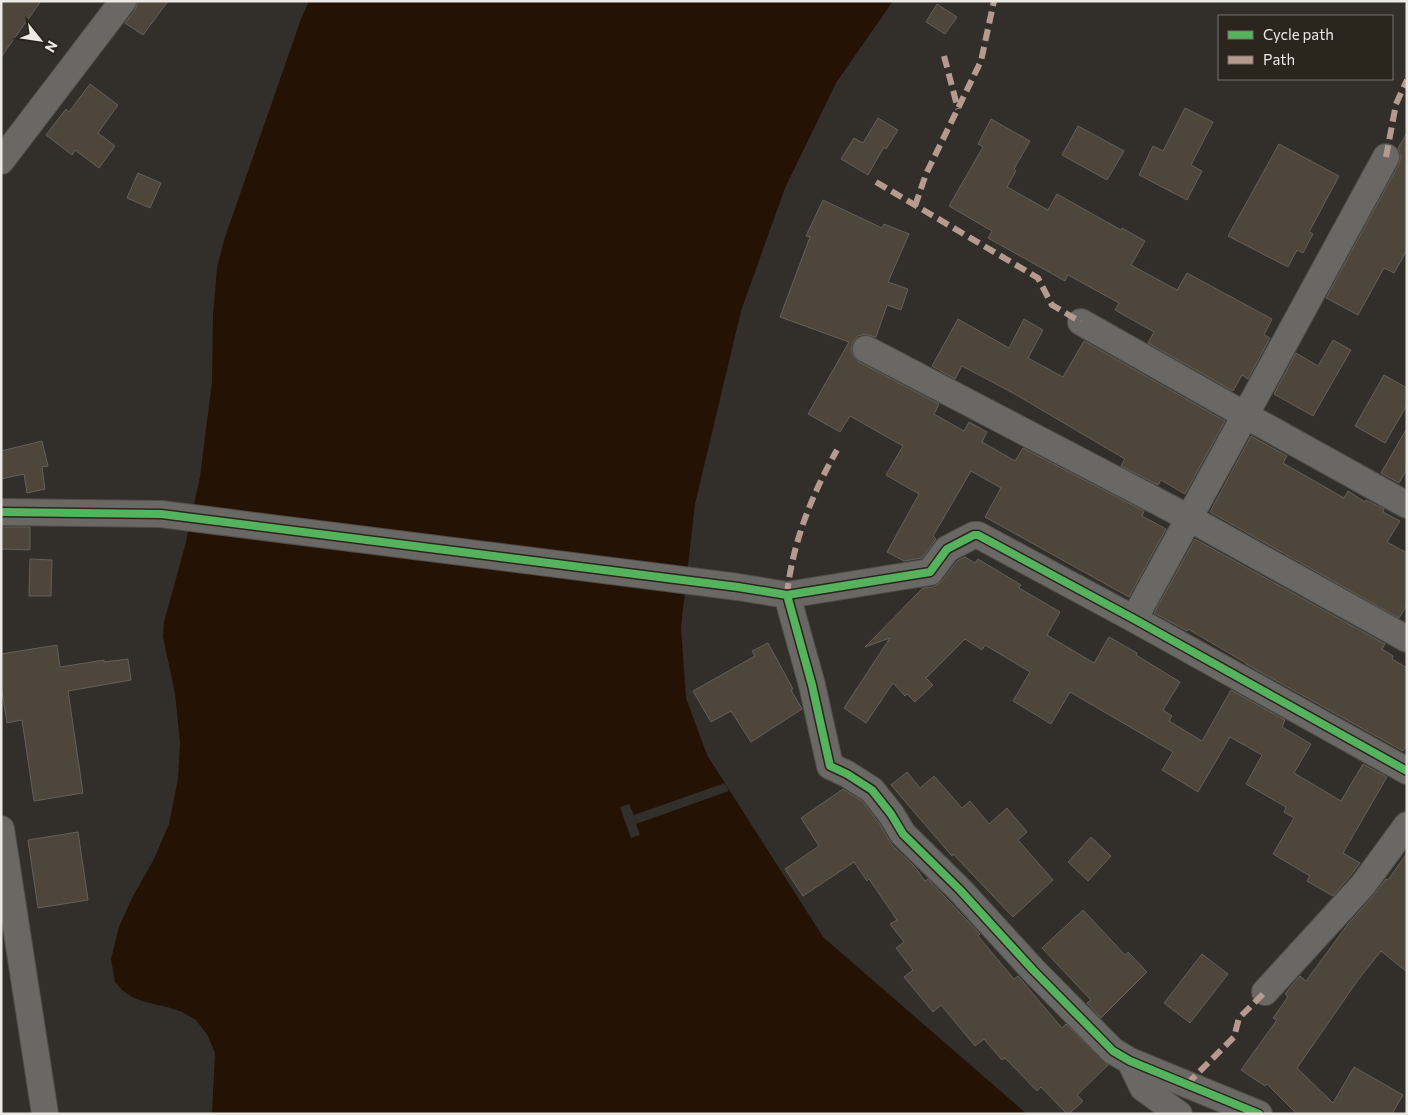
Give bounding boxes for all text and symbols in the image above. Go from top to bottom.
north arrow [15,15,65,65]
legend [1218,15,1393,80]
text: Cycle path [1263,25,1334,43]
text: N [42,38,62,56]
text: Path [1263,50,1295,68]

